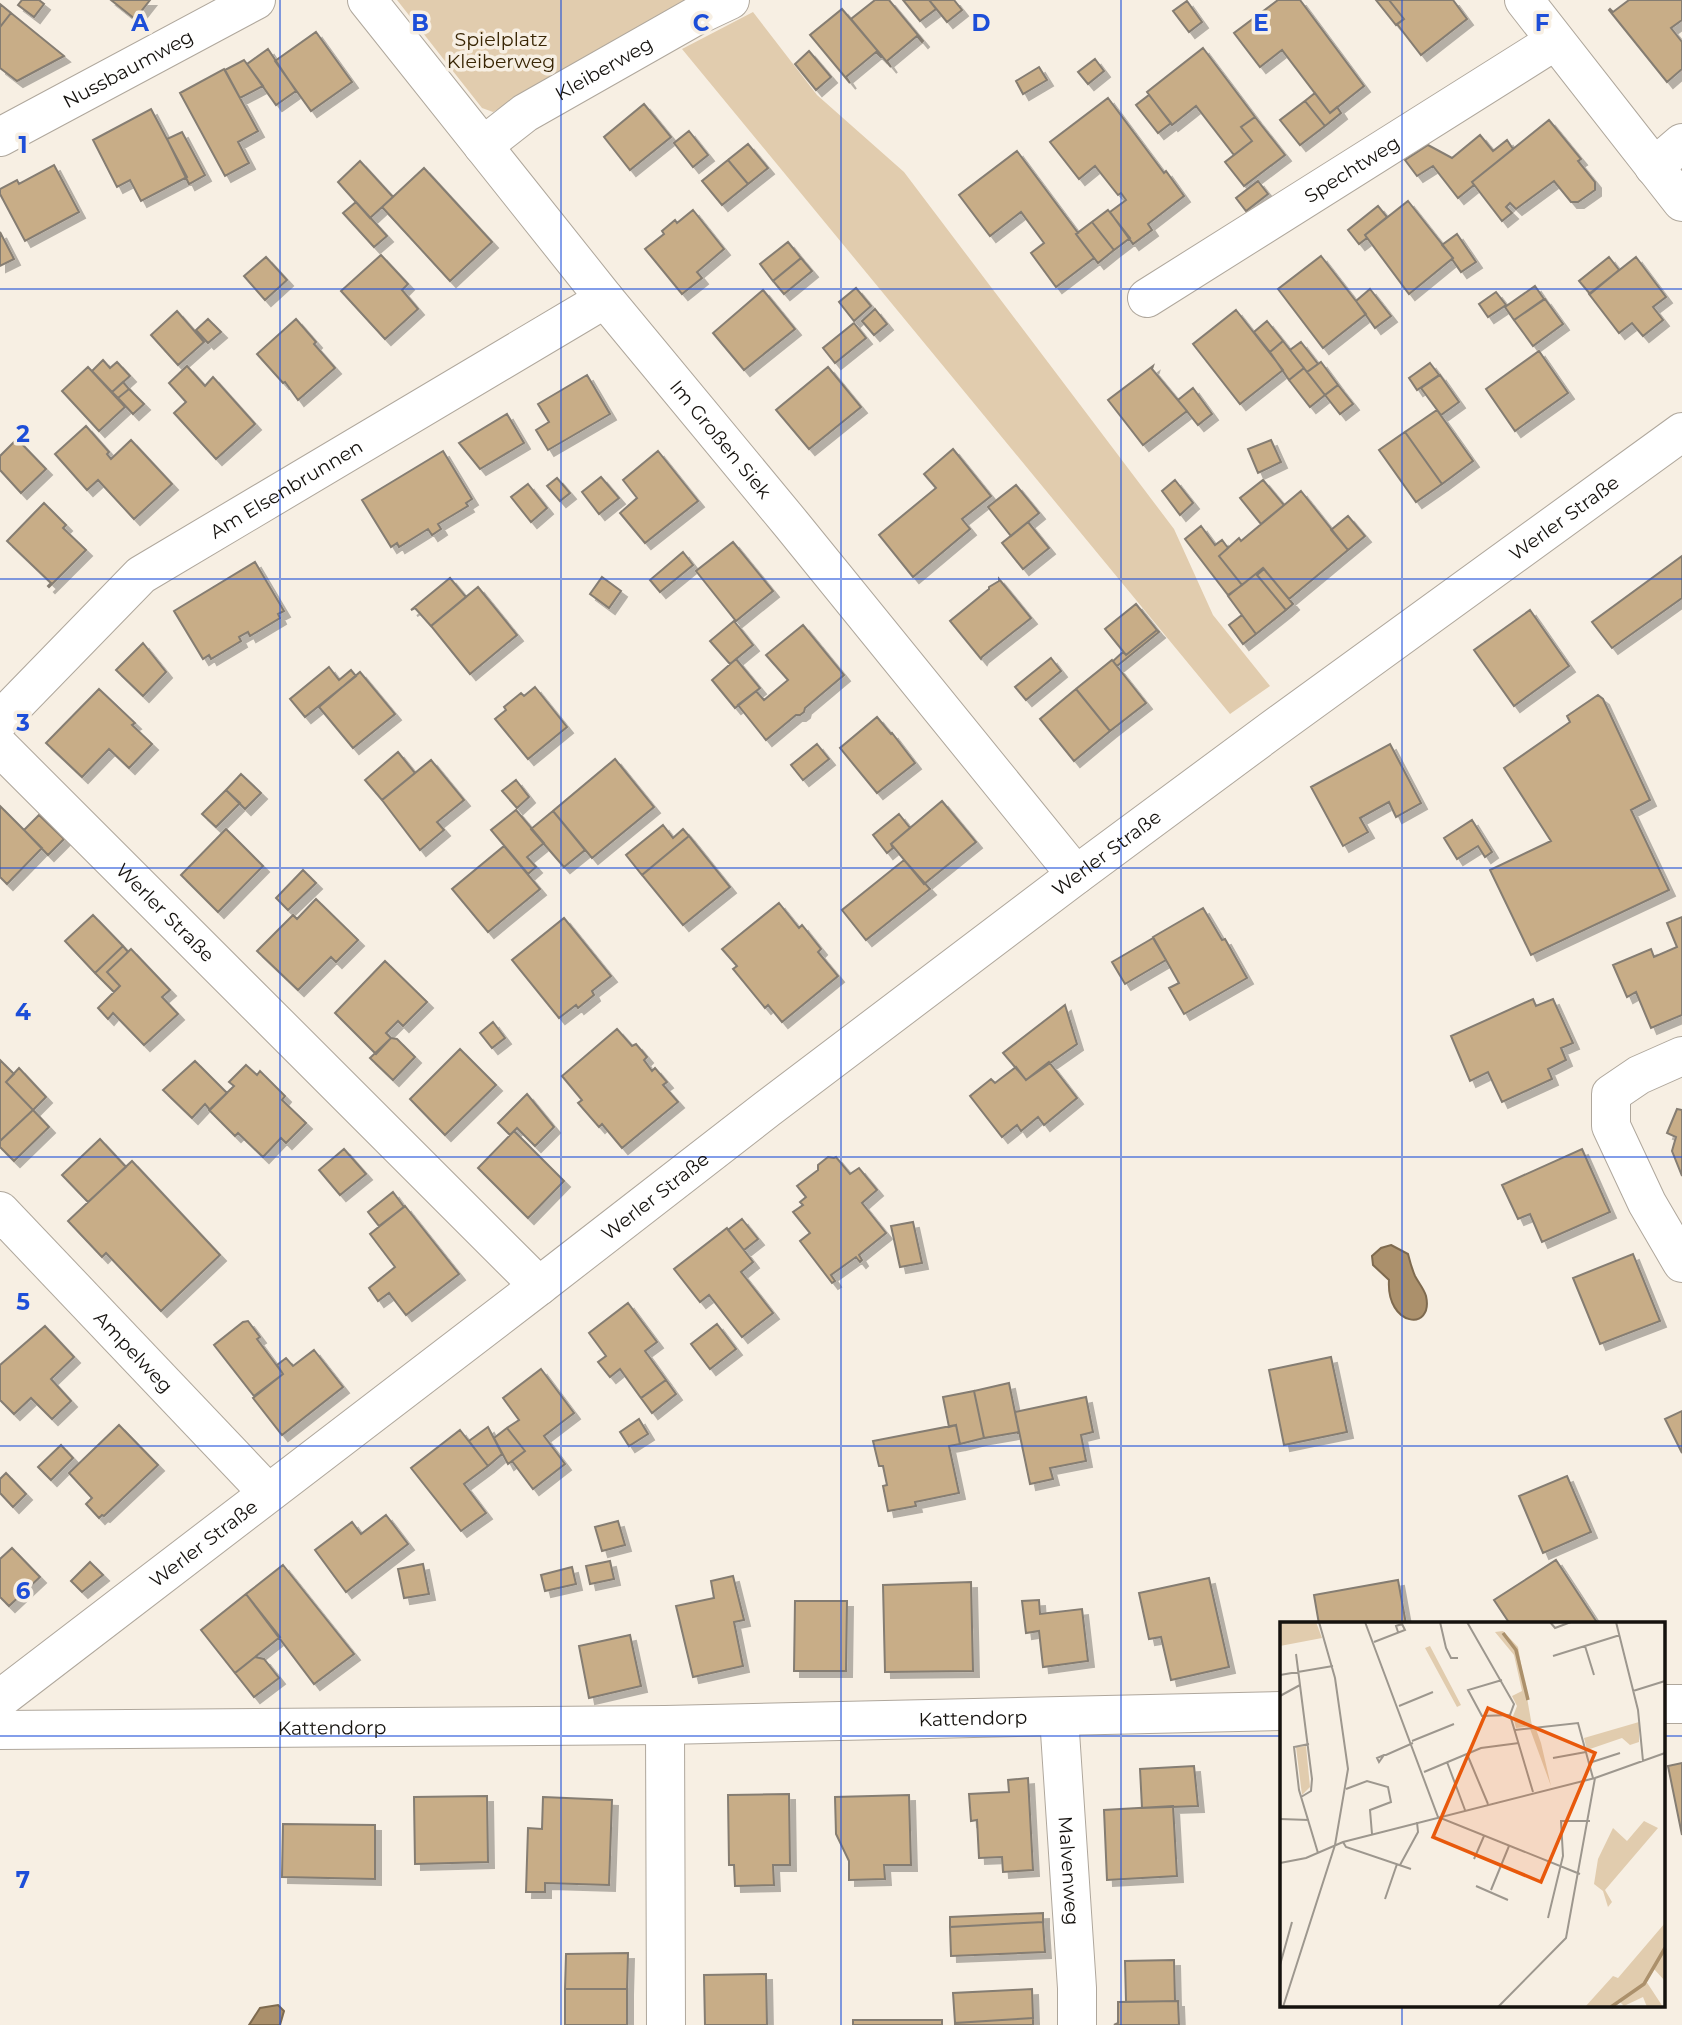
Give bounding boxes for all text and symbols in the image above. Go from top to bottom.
text: A [130,9,149,37]
text: B [411,9,429,37]
text: C [693,9,710,37]
text: D [972,9,991,37]
text: E [1253,9,1269,37]
text: F [1535,9,1550,37]
street label: Nussbaumweg [59,24,197,113]
park label: Spielplatz Kleiberweg [447,28,555,73]
street label: Kleiberweg [551,31,657,105]
text: 1 [18,131,28,159]
street label: Spechtweg [1300,131,1404,208]
street label: Im Großen Siek [665,375,777,503]
text: 2 [16,420,30,448]
street label: Am Elsenbrunnen [206,434,367,543]
street label: Werler Straße [1505,470,1623,565]
text: 3 [15,709,30,737]
street label: Werler Straße [1047,805,1165,901]
street label: Werler Straße [111,858,220,967]
text: 4 [15,998,31,1026]
street label: Werler Straße [597,1147,713,1245]
text: 5 [16,1288,30,1316]
street label: Ampelweg [89,1306,178,1397]
street label: Werler Straße [145,1495,262,1592]
text: 6 [16,1577,31,1605]
inset map [1280,1622,1664,2008]
street label: Kattendorp [918,1705,1028,1731]
street label: Kattendorp [277,1716,387,1739]
street label: Malvenweg [1054,1815,1084,1926]
text: 7 [16,1866,30,1894]

